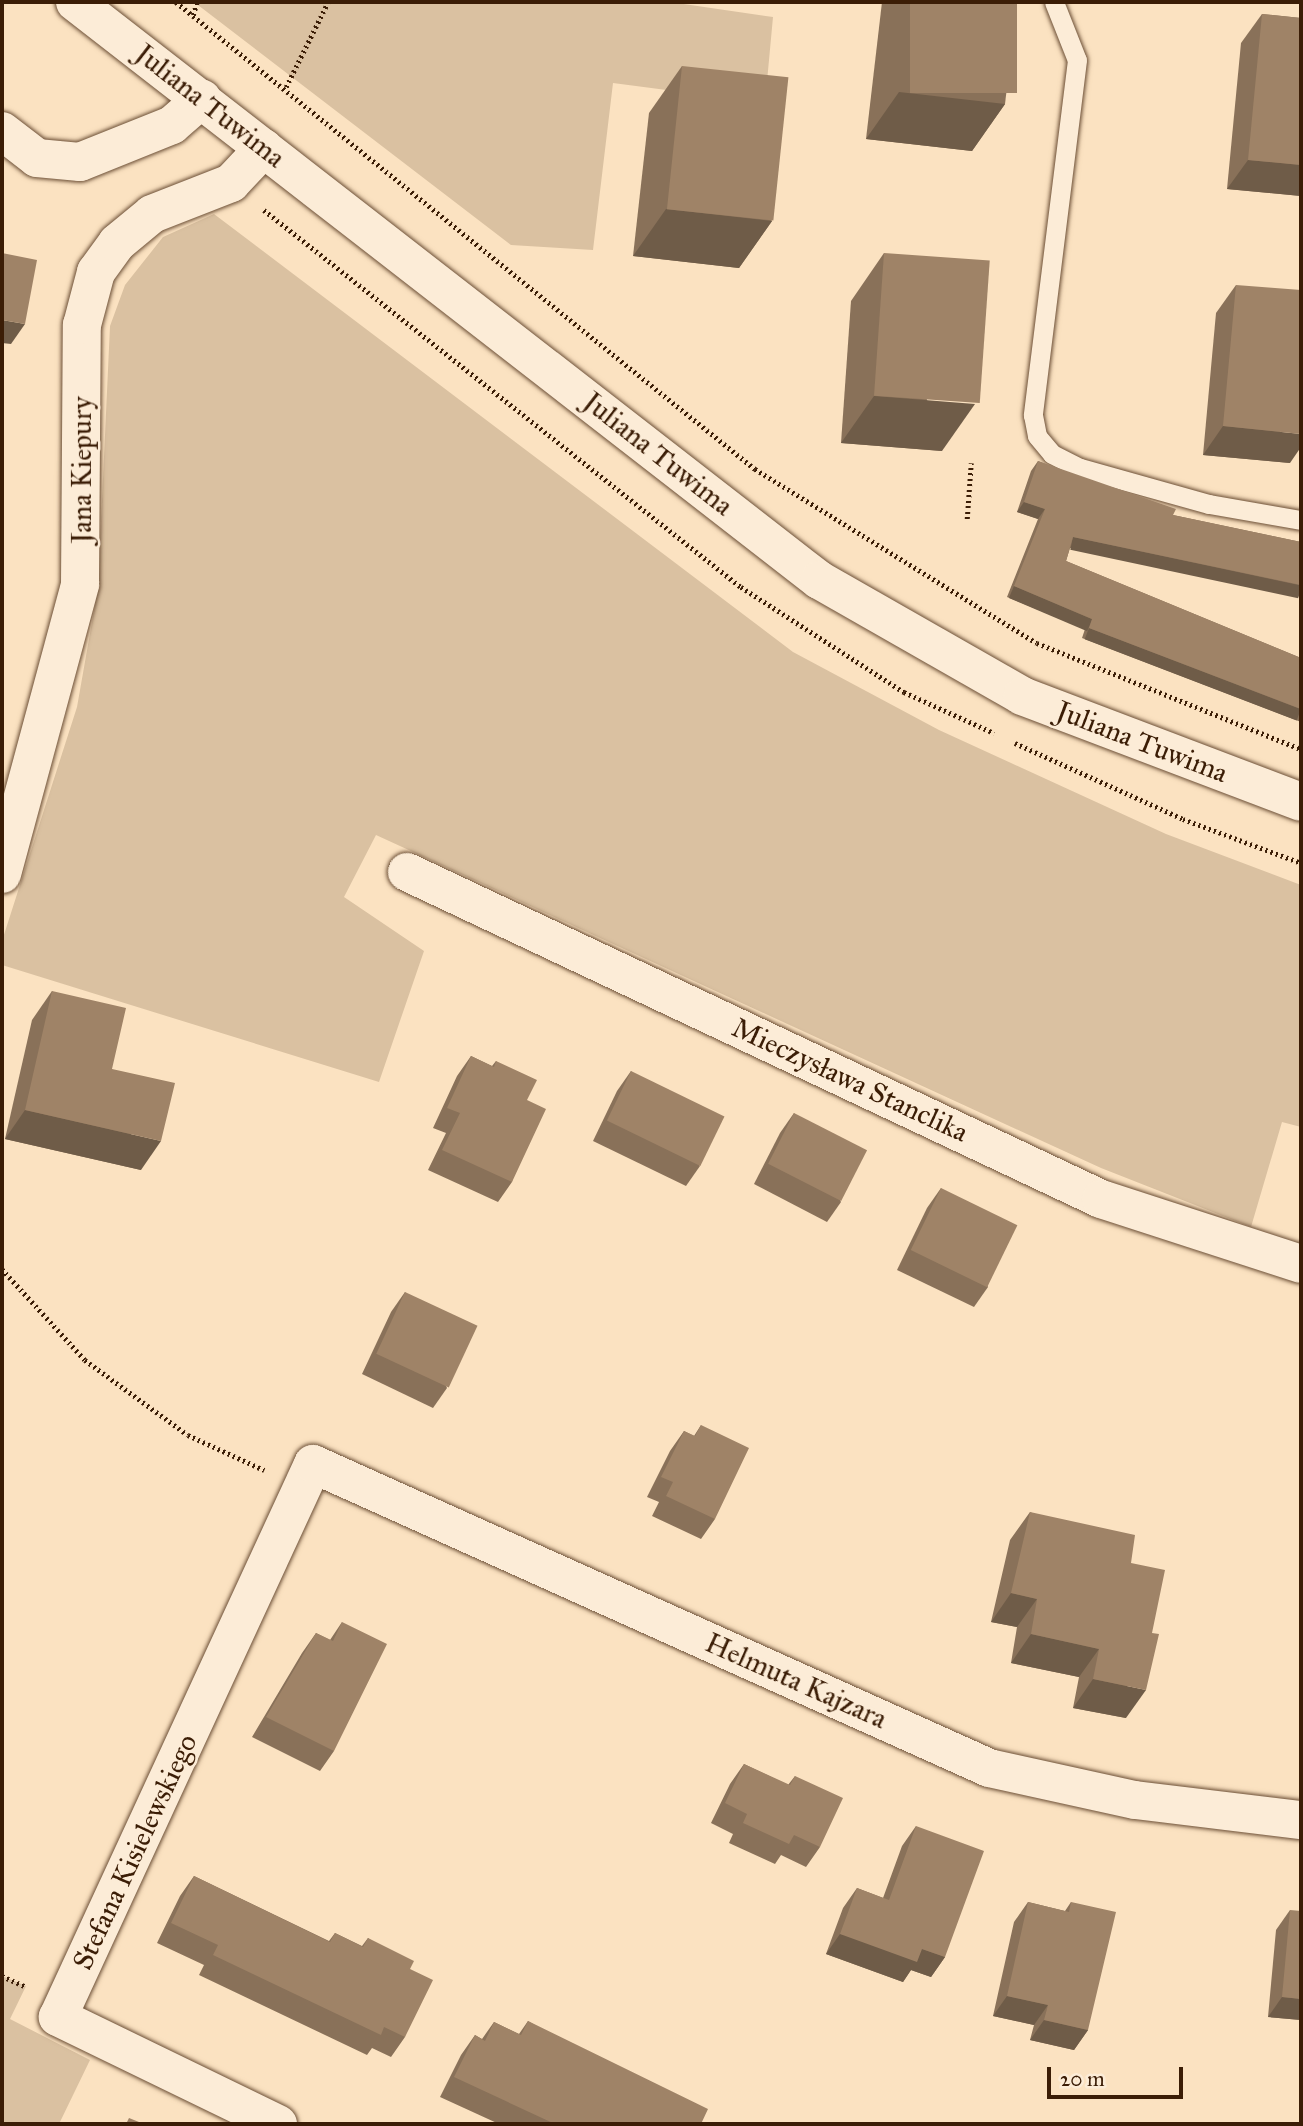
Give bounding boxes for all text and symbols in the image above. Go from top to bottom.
street label: Juliana Tuwima [128,37,292,175]
street label: Juliana Tuwima [576,385,740,523]
street label: Jana Kiepury [65,396,99,544]
street label: Juliana Tuwima [1052,694,1232,790]
street label: Mieczysława Stanclika [727,1011,973,1149]
street label: Helmuta Kajzara [700,1626,892,1736]
street label: Stefana Kisielewskiego [66,1729,204,1975]
scale bar [1051,2052,1188,2096]
text: 20 m [1060,2066,1105,2092]

